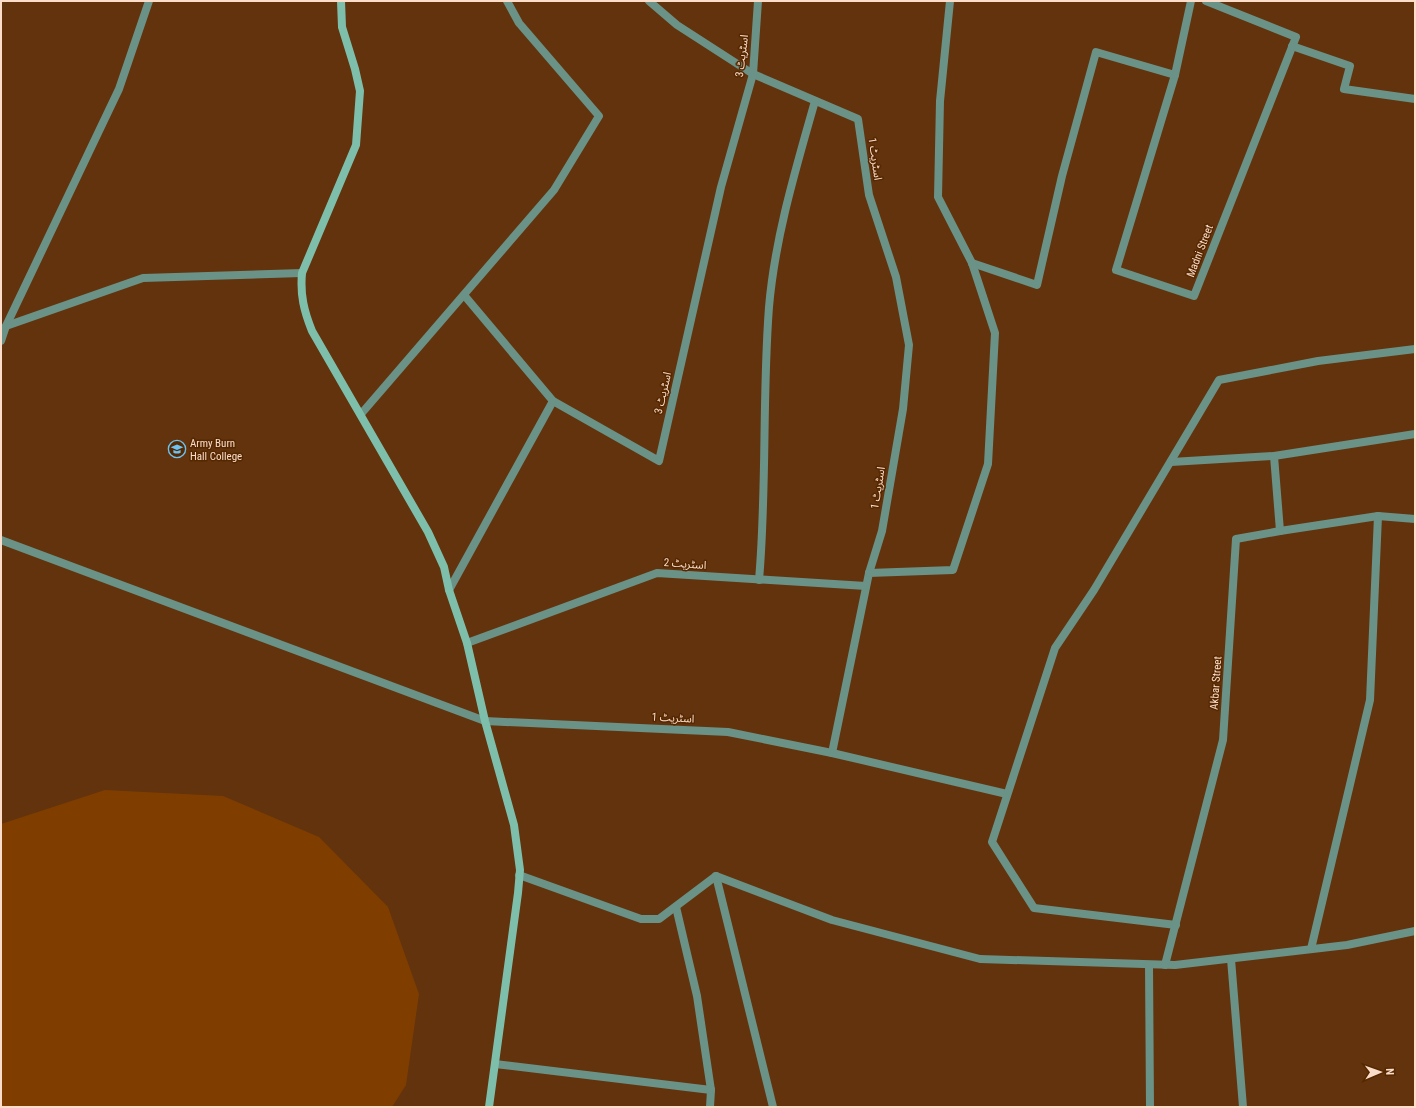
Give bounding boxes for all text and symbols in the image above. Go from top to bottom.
street label: اسٹریٹ 3 [733,34,751,78]
street label: اسٹریٹ 1 [866,137,884,181]
street label: Madni Street [1184,223,1216,279]
street label: اسٹریٹ 3 [652,371,674,415]
place label: Army Burn Hall College [190,437,242,463]
school or university icon: Army Burn Hall College [167,439,187,459]
street label: اسٹریٹ 1 [868,466,888,510]
street label: اسٹریٹ 2 [663,556,707,572]
street label: Akbar Street [1208,656,1224,710]
street label: اسٹریٹ 1 [651,710,695,726]
north arrow [1360,1052,1400,1092]
text: N [1383,1068,1396,1076]

